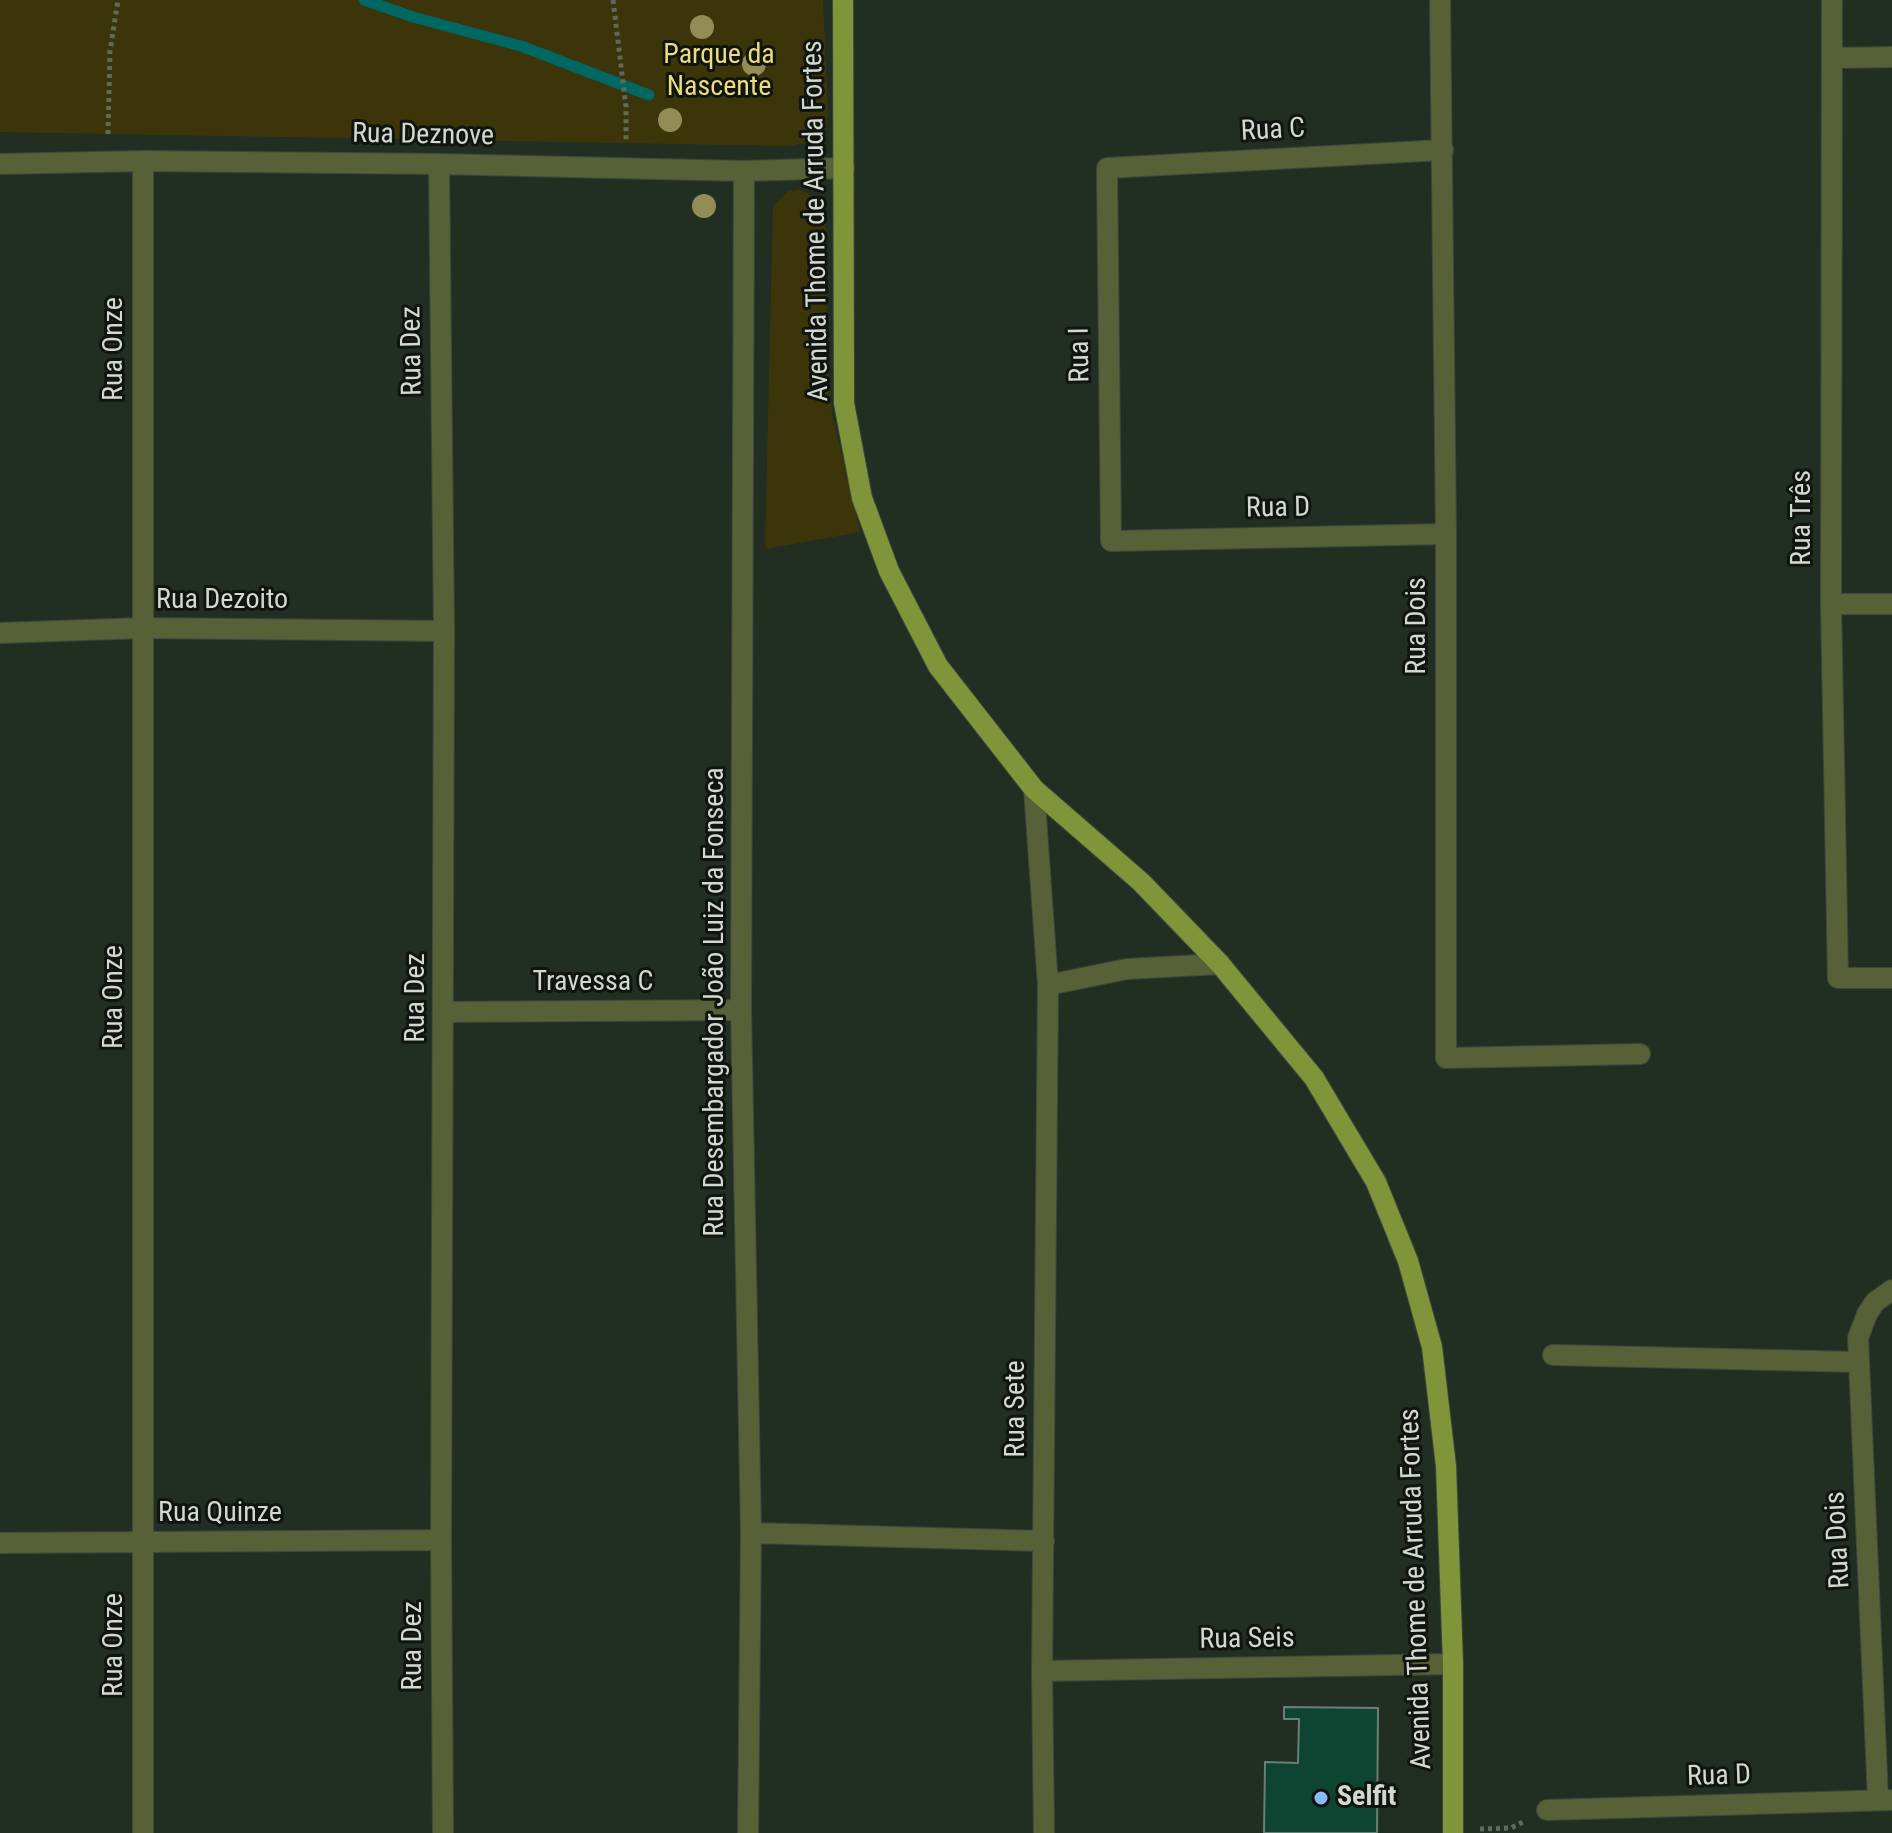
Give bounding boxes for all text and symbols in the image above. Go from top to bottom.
park label: Parque da Nascente [663,39,775,105]
street label: Avenida Thome de Arruda Fortes [797,40,837,402]
street label: Rua C [1240,113,1306,149]
street label: Rua Deznove [352,118,494,154]
street label: Rua Onze [98,297,132,401]
street label: Rua Dez [395,306,431,396]
street label: Rua I [1064,327,1098,383]
street label: Rua Três [1786,470,1820,566]
street label: Rua D [1246,492,1310,526]
street label: Rua Dois [1401,577,1435,675]
street label: Rua Dezoito [156,584,288,618]
street label: Rua Desembargador João Luiz da Fonseca [699,767,733,1237]
street label: Rua Onze [98,945,132,1049]
street label: Rua Dez [400,953,434,1043]
street label: Travessa C [533,966,653,1000]
street label: Rua Sete [1000,1360,1034,1458]
street label: Avenida Thome de Arruda Fortes [1394,1408,1440,1770]
street label: Rua Dois [1820,1490,1858,1590]
street label: Rua Quinze [158,1497,282,1531]
street label: Rua Onze [98,1593,132,1697]
street label: Rua Dez [397,1601,431,1691]
street label: Rua Seis [1199,1622,1295,1658]
street label: Rua D [1686,1759,1752,1795]
place label: Selfit [1337,1781,1396,1815]
marker: Selfit [1312,1789,1330,1807]

